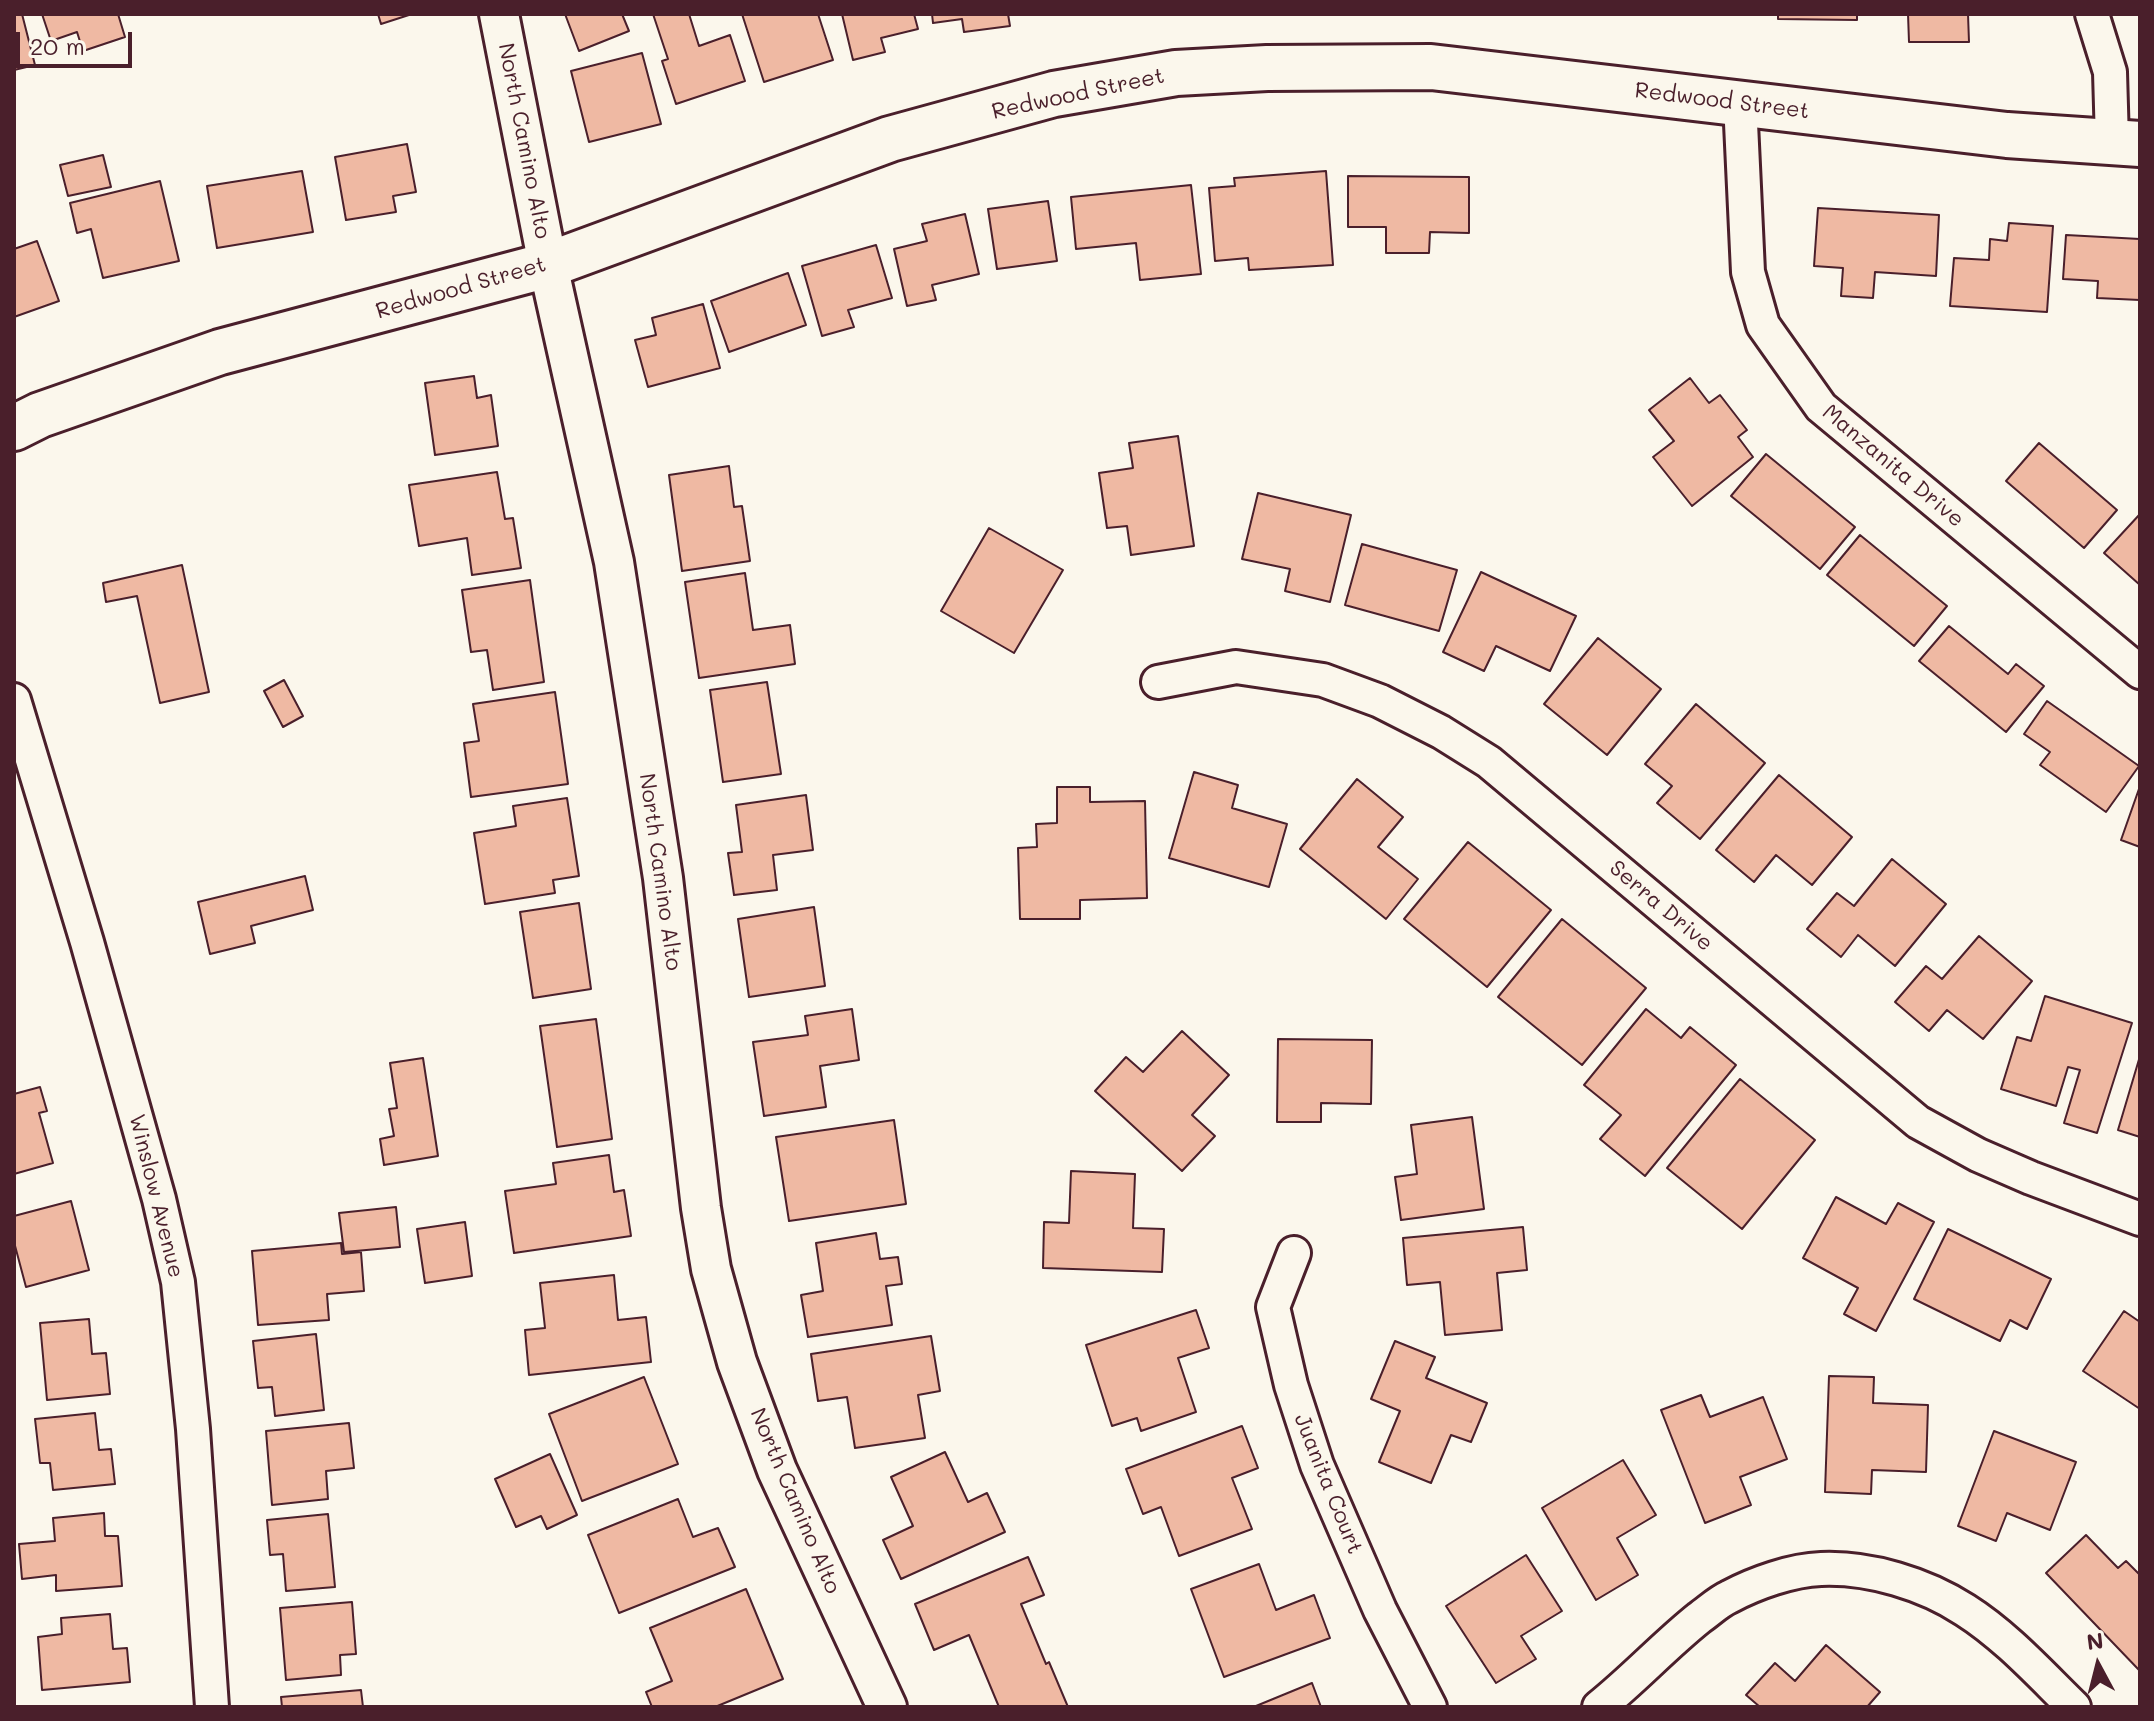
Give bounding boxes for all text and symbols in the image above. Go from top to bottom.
scale bar [20,16,136,66]
text: 20 m [30,30,85,61]
street label: North Camino Alto [492,41,556,241]
street label: Redwood Street [989,63,1167,125]
street label: Redwood Street [1633,77,1811,125]
street label: Redwood Street [373,251,549,325]
street label: Manzanita Drive [1817,399,1969,533]
street label: North Camino Alto [633,772,687,972]
street label: Serra Drive [1604,855,1718,957]
street label: Winslow Avenue [123,1111,189,1281]
street label: North Camino Alto [744,1404,846,1598]
street label: Juanita Court [1288,1410,1368,1558]
north arrow [2058,1625,2138,1705]
text: N [2085,1625,2105,1656]

